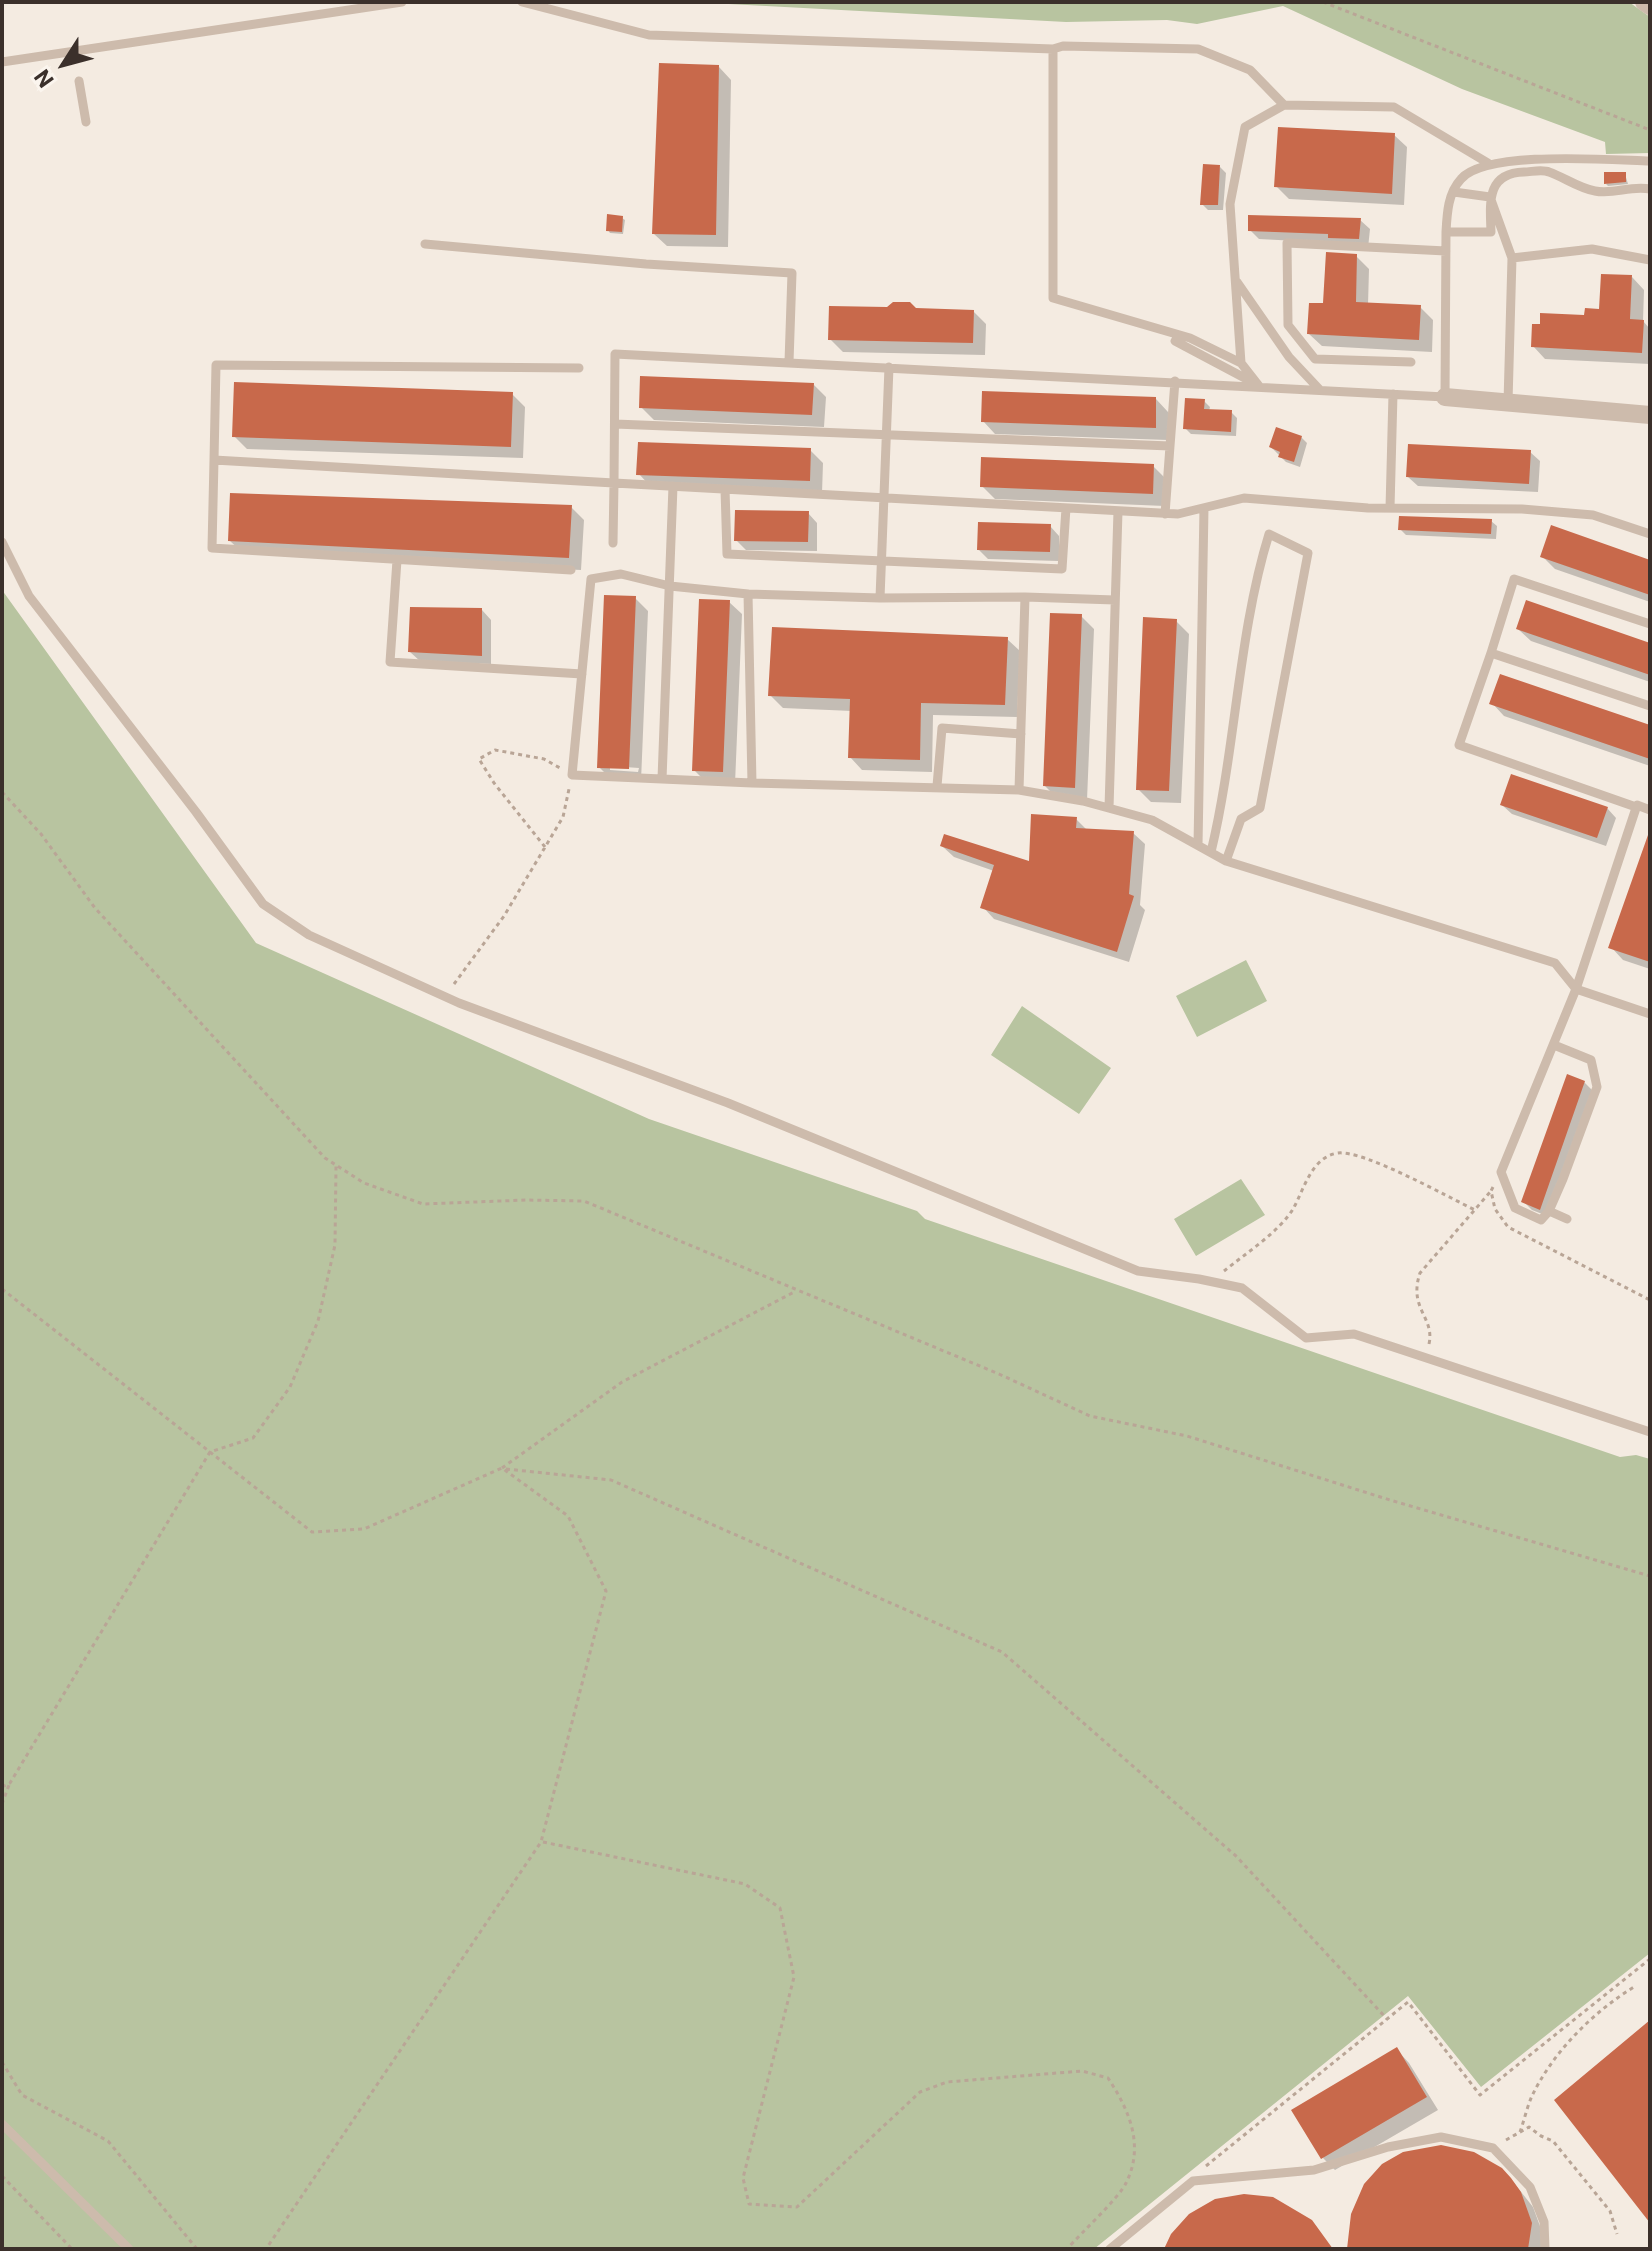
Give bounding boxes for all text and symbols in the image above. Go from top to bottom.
north arrow [24,24,104,104]
text: N [30,65,59,92]

